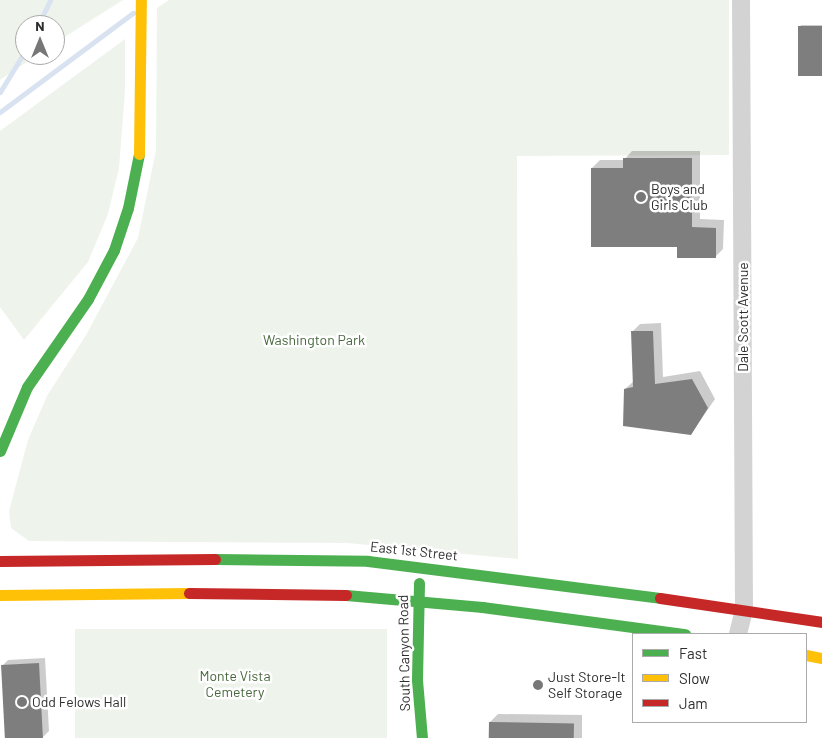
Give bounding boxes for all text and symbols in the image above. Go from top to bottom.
north arrow [15,15,65,65]
text: N [35,17,45,34]
place label: Boys and Girls Club [651,181,708,213]
marker: Boys and Girls Club [635,191,647,203]
street label: Dale Scott Avenue [735,262,751,372]
park label: Washington Park [263,332,365,348]
street label: East 1st Street [369,538,459,564]
street label: South Canyon Road [395,594,413,712]
legend [632,633,807,723]
text: Fast [679,644,707,662]
park label: Monte Vista Cemetery [199,668,271,700]
place label: Just Store-It Self Storage [548,669,626,702]
text: Slow [679,669,710,687]
marker: Just Store-It Self Storage [532,679,544,691]
place label: Odd Felows Hall [32,694,126,710]
text: Jam [679,694,708,712]
marker: Odd Felows Hall [16,696,28,708]

